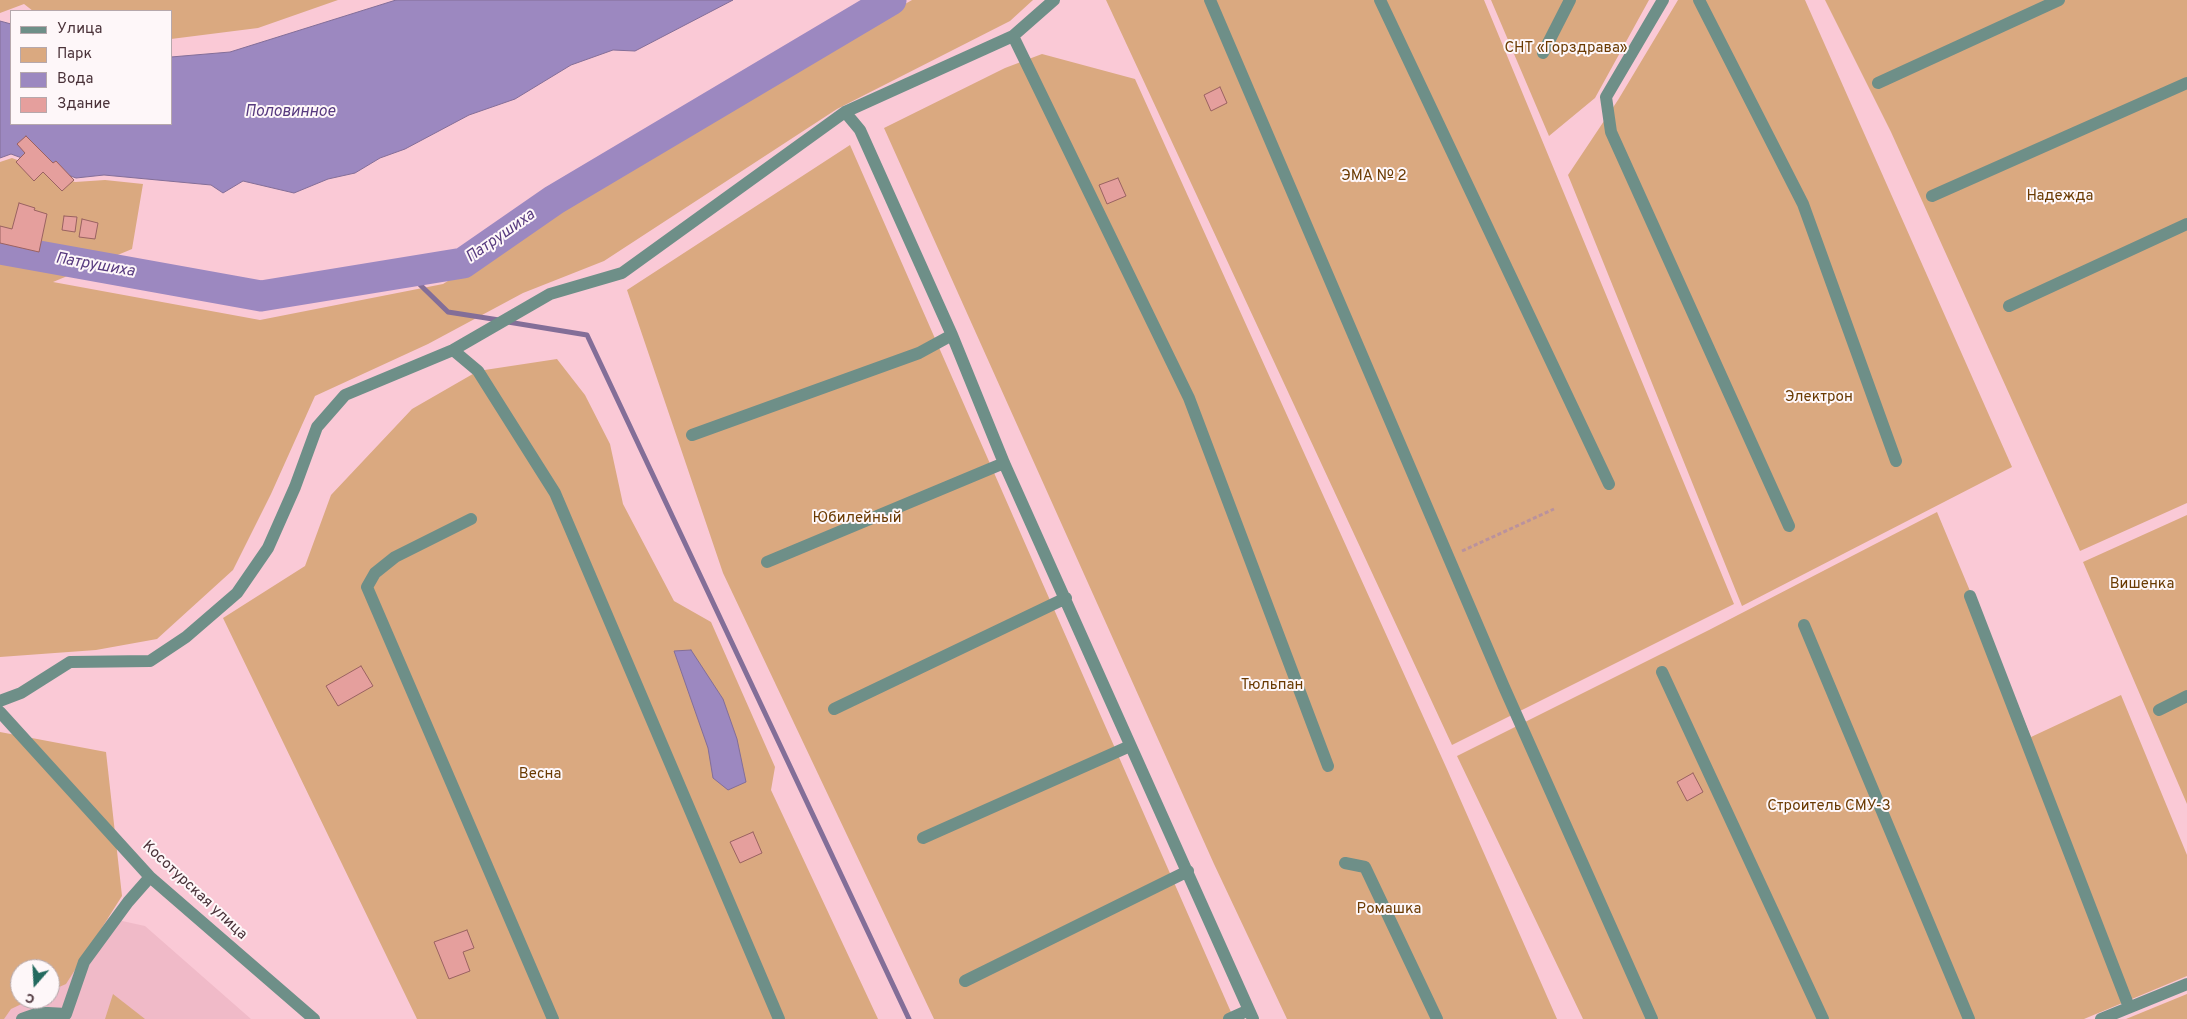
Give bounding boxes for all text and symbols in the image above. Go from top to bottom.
legend [10,10,172,125]
text: Улица [57,20,102,39]
park label: СНТ «Горздрава» [1504,40,1628,58]
text: Парк [57,45,92,64]
text: Вода [57,70,93,89]
text: Здание [57,95,110,114]
water label: Половинное [245,103,335,123]
park label: ЭМА № 2 [1341,168,1407,186]
park label: Надежда [2026,188,2094,206]
water label: Патрушиха [463,206,539,268]
water label: Патрушиха [54,250,136,282]
park label: Электрон [1785,389,1853,407]
park label: Юбилейный [812,510,902,528]
park label: Вишенка [2110,576,2174,594]
park label: Тюльпан [1241,677,1303,695]
park label: Весна [519,766,561,784]
park label: Строитель СМУ-3 [1767,798,1891,816]
street label: Косотурская улица [138,838,250,944]
park label: Ромашка [1357,901,1421,919]
north arrow [10,959,60,1009]
text: С [23,988,37,1007]

